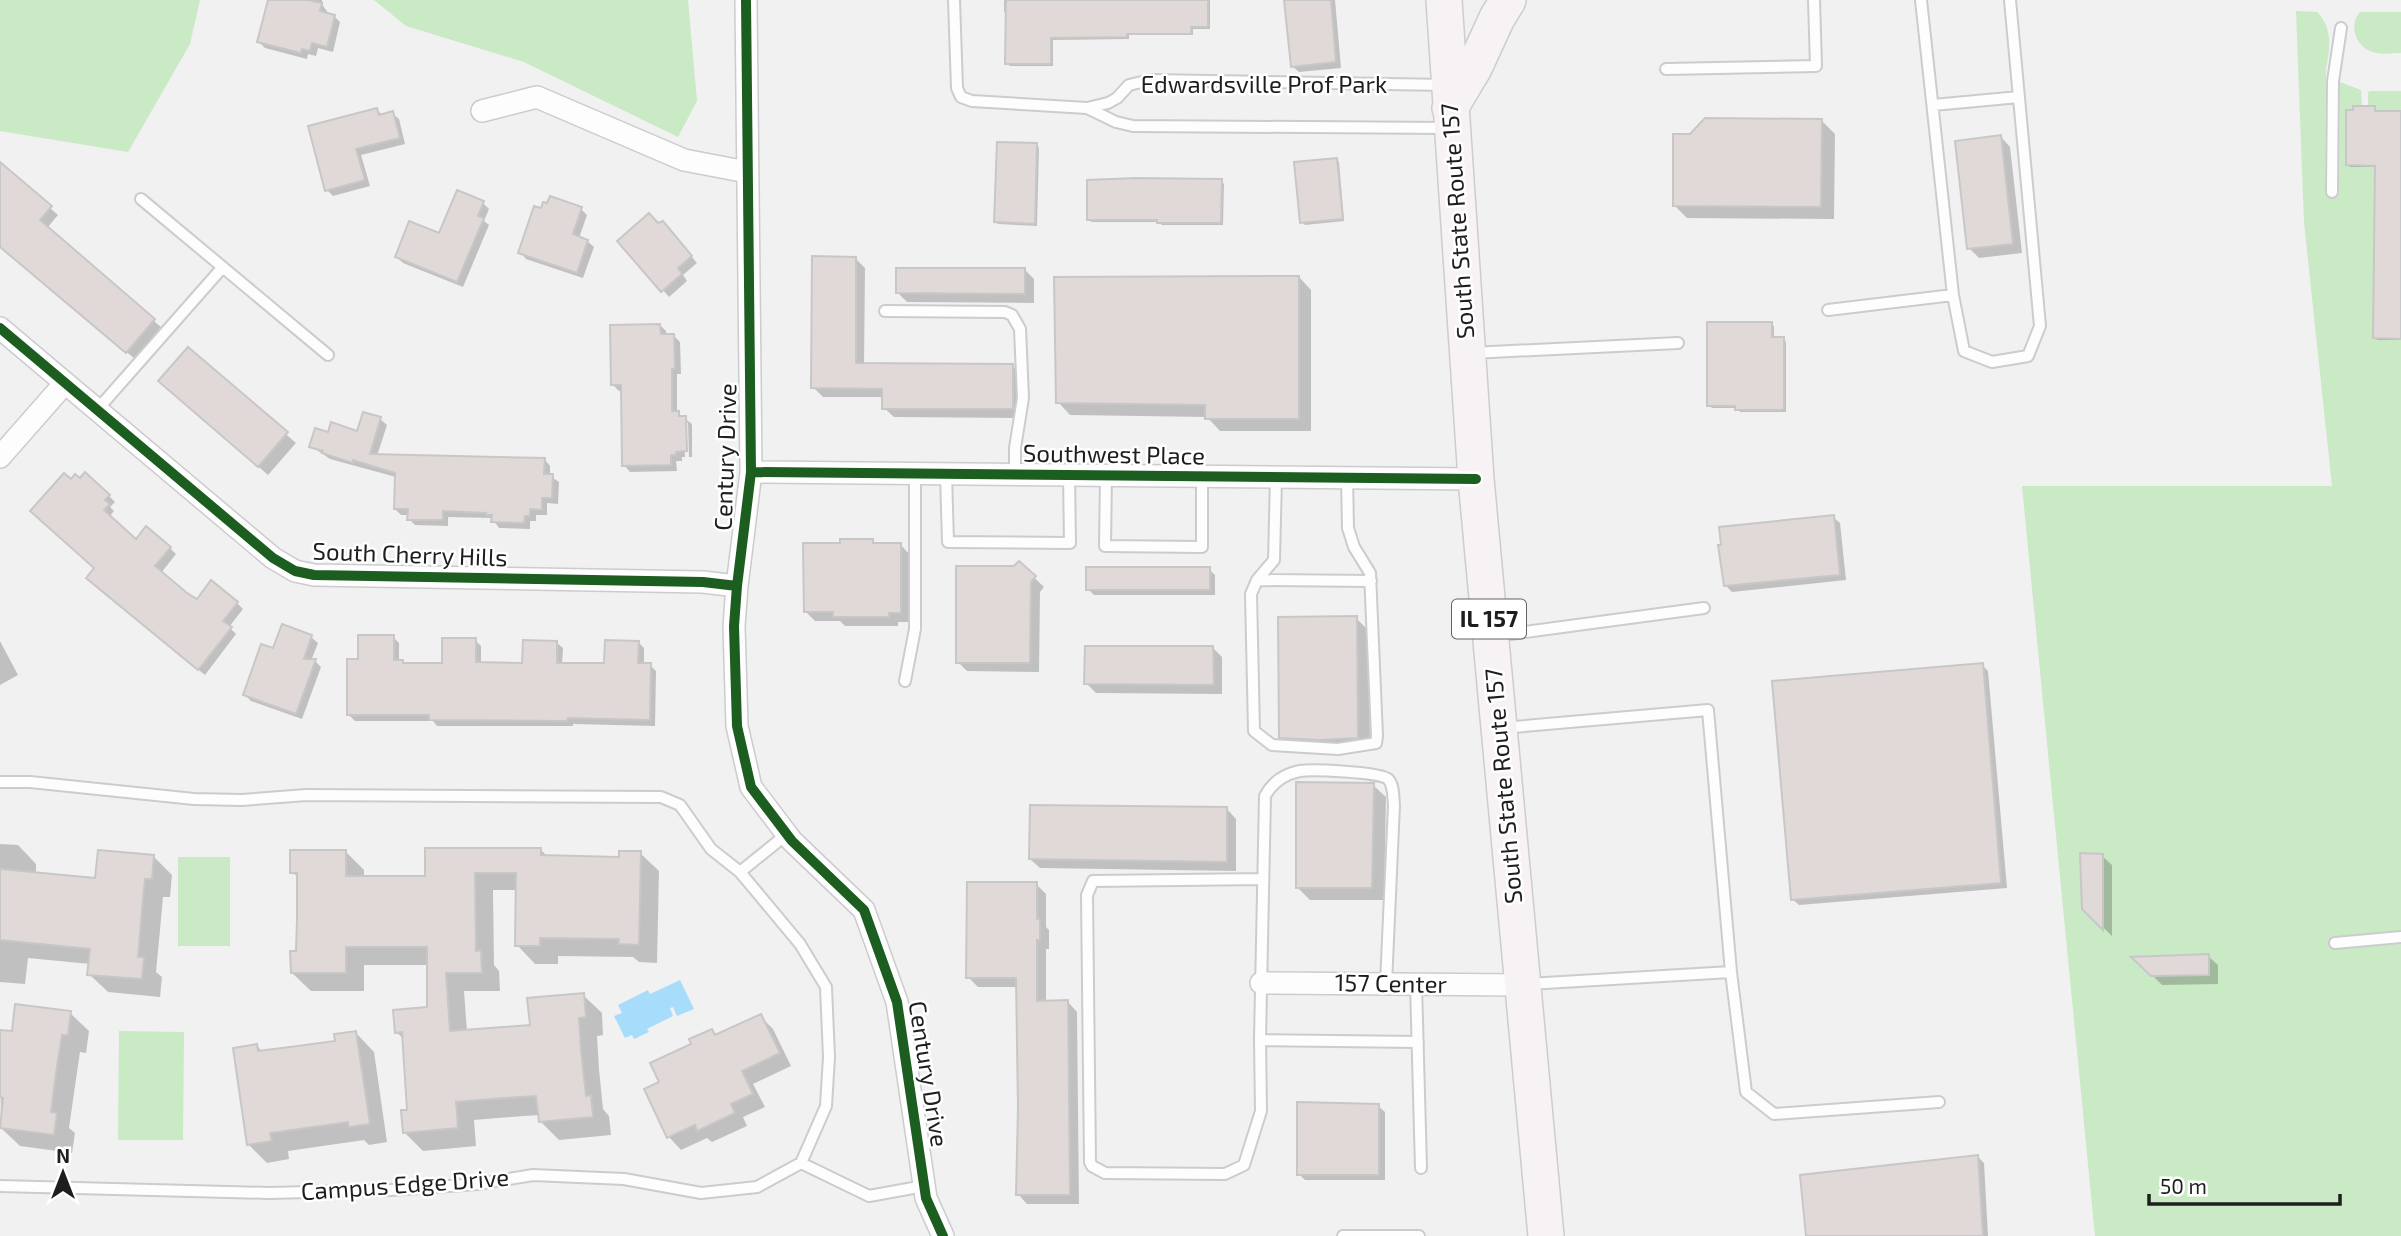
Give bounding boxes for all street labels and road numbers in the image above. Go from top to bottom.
street label: Edwardsville Prof Park [1141,69,1387,98]
street label: South State Route 157 [1434,102,1479,340]
street label: Century Drive [707,383,742,531]
street label: Southwest Place [1023,437,1205,470]
street label: South Cherry Hills [312,536,508,571]
road number: IL 157 [1452,600,1526,638]
street label: South State Route 157 [1478,667,1527,905]
street label: 157 Center [1335,967,1448,998]
street label: Century Drive [904,999,955,1149]
street label: Campus Edge Drive [300,1162,510,1205]

